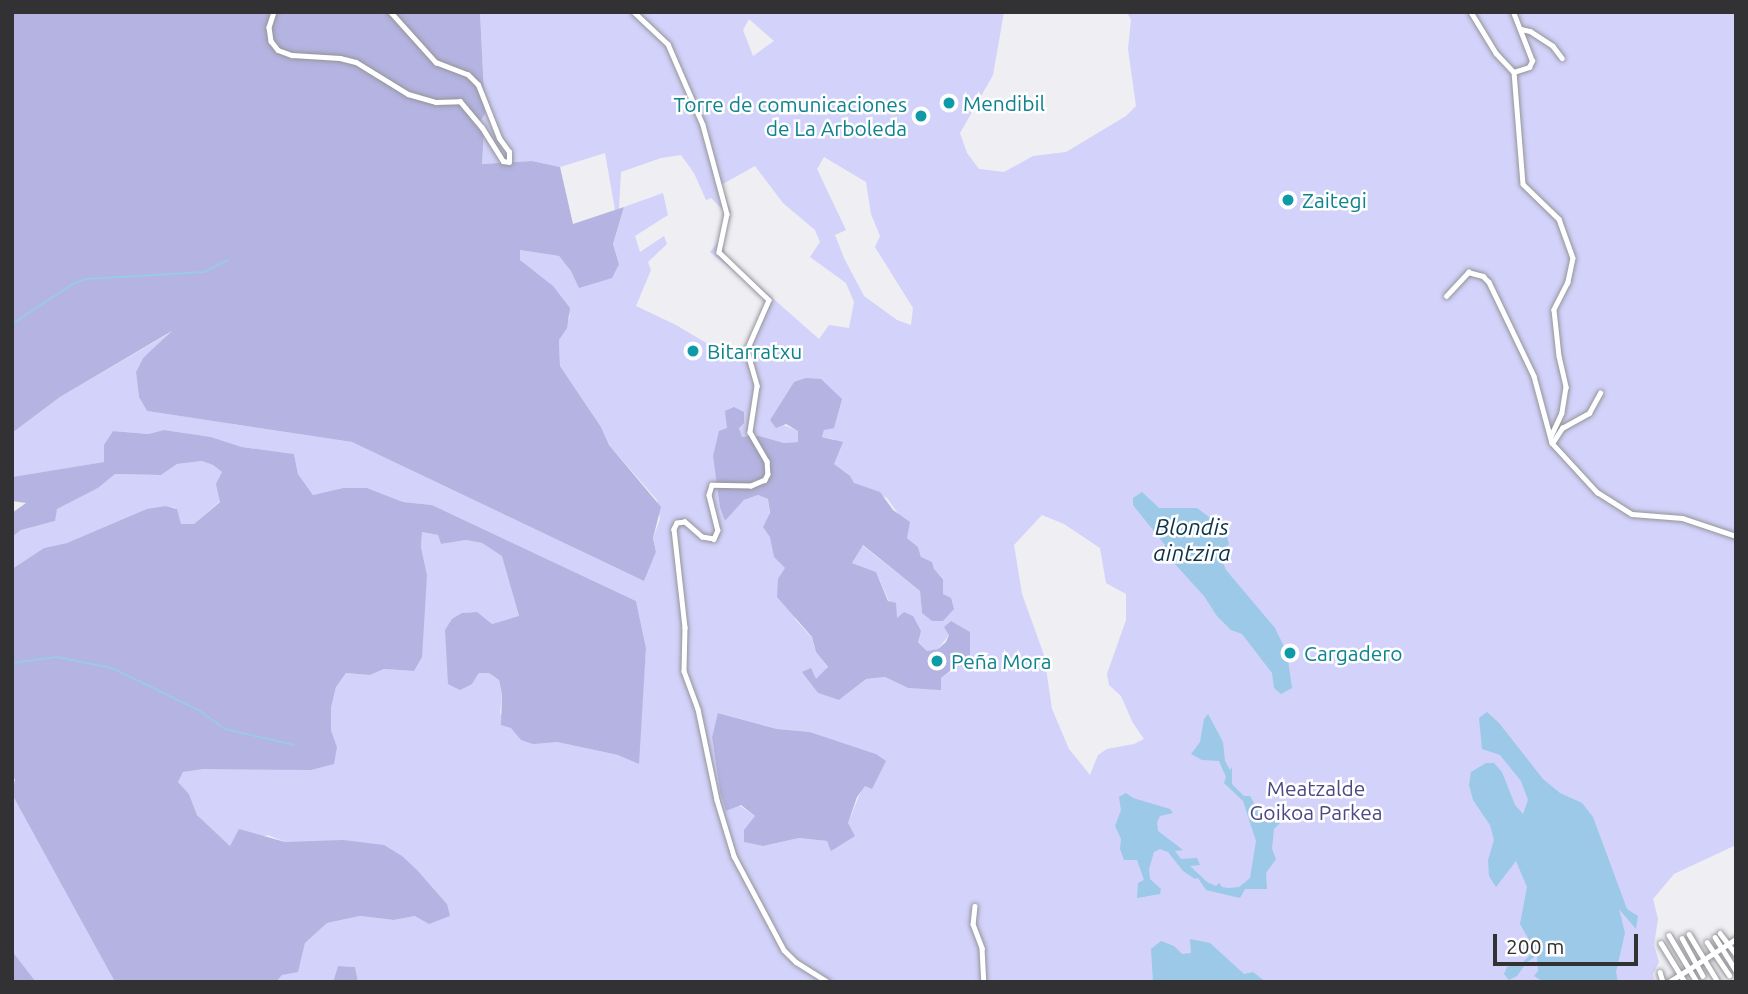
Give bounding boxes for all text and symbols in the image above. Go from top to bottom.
place label: Mendibil [963,90,1045,116]
place label: Torre de comunicaciones de La Arboleda [674,91,907,141]
marker: Mendibil [941,95,957,111]
marker: Torre de comunicaciones de La Arboleda [913,108,929,124]
place label: Zaitegi [1302,187,1367,213]
marker: Zaitegi [1280,192,1296,208]
place label: Bitarratxu [707,338,802,364]
marker: Bitarratxu [685,343,701,359]
water label: Blondis aintzira [1153,513,1231,567]
place label: Cargadero [1304,640,1403,666]
marker: Cargadero [1282,645,1298,661]
place label: Peña Mora [951,648,1052,674]
marker: Peña Mora [929,653,945,669]
park label: Meatzalde Goikoa Parkea [1249,775,1383,825]
scale bar [1496,920,1641,964]
text: 200 m [1506,934,1564,958]

